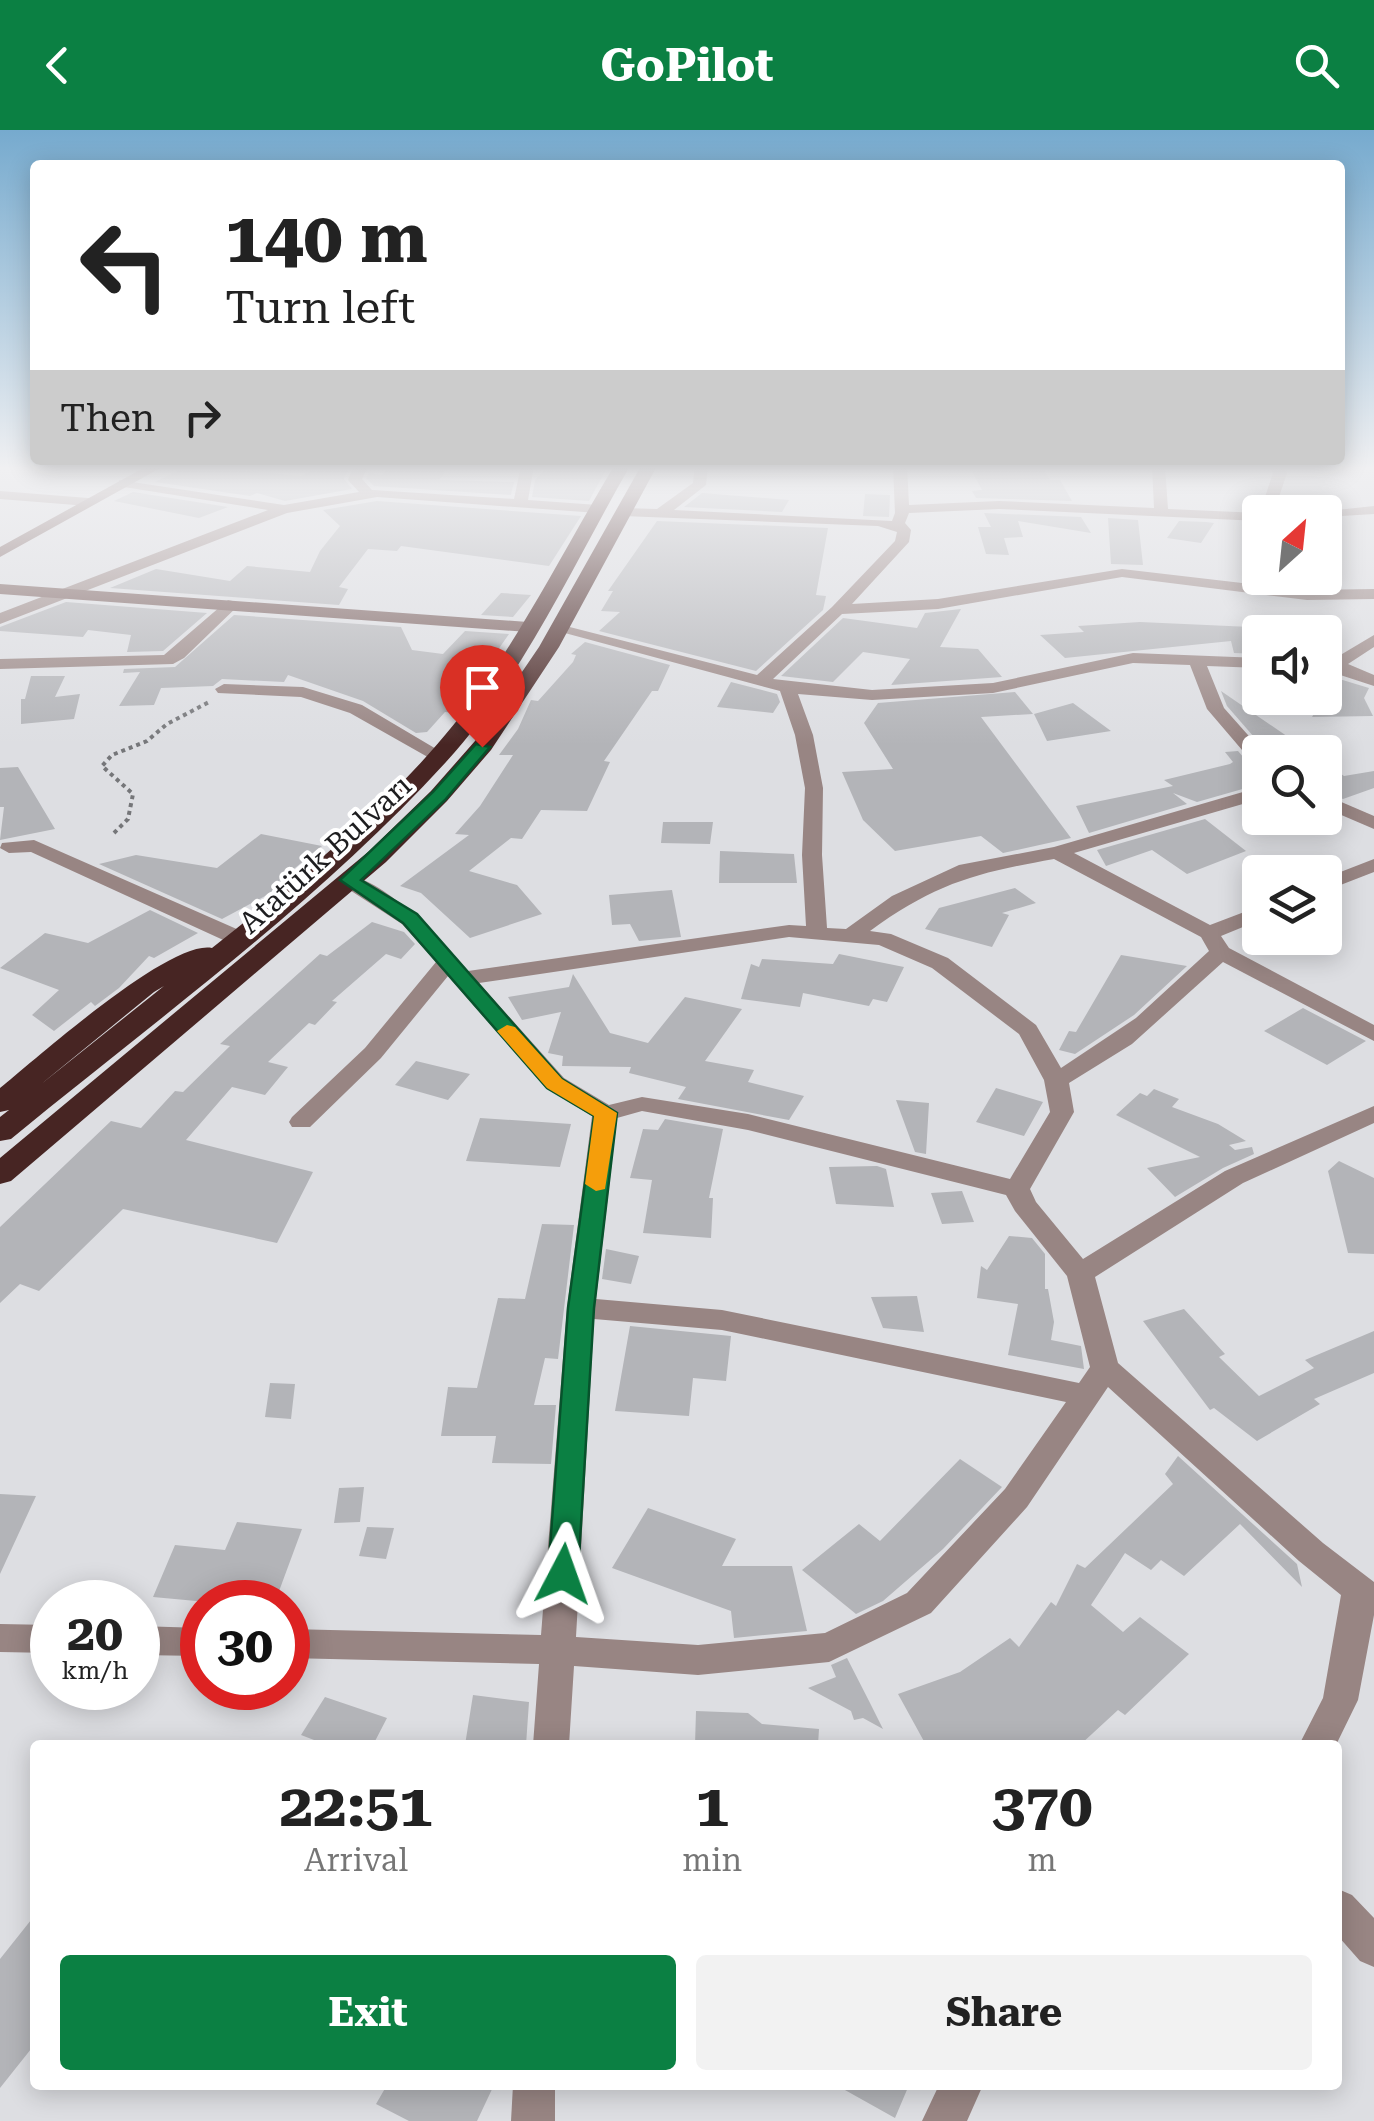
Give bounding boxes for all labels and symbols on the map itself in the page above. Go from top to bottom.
north arrow [1242,495,1342,595]
pin [440,645,525,748]
street label: Atatürk Bulvarı [232,768,418,940]
position arrow [511,1522,615,1626]
speed limit sign: 30 [180,1580,310,1710]

